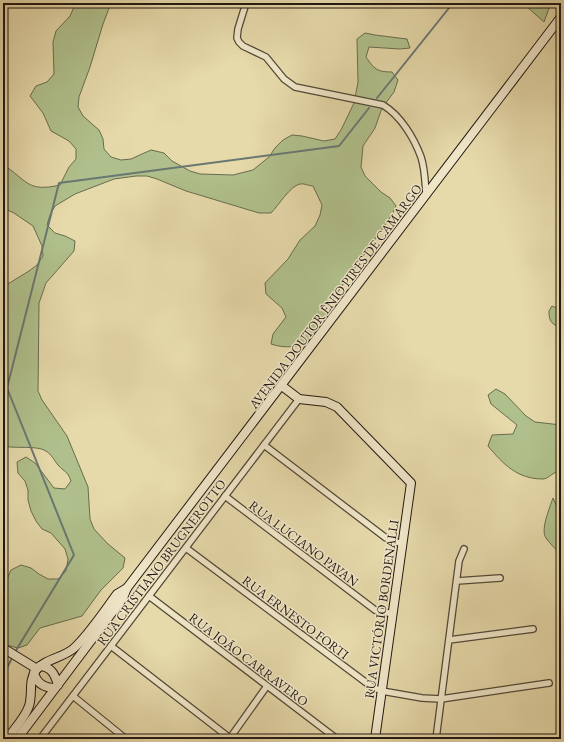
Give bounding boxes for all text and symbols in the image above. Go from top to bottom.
street label: AVENIDA DOUTOR ÊNIO PIRES DE CAMARGO [245,180,426,413]
street label: RUA CRISTIANO BRUGNEROTTO [93,476,230,649]
street label: RUA LUCIANO PAVAN [246,497,362,591]
street label: RUA VICTÓRIO BORDENALLI [361,518,403,700]
street label: RUA ERNESTO FORTI [239,572,353,663]
street label: RUA JOÃO CARRAVERO [186,609,312,710]

